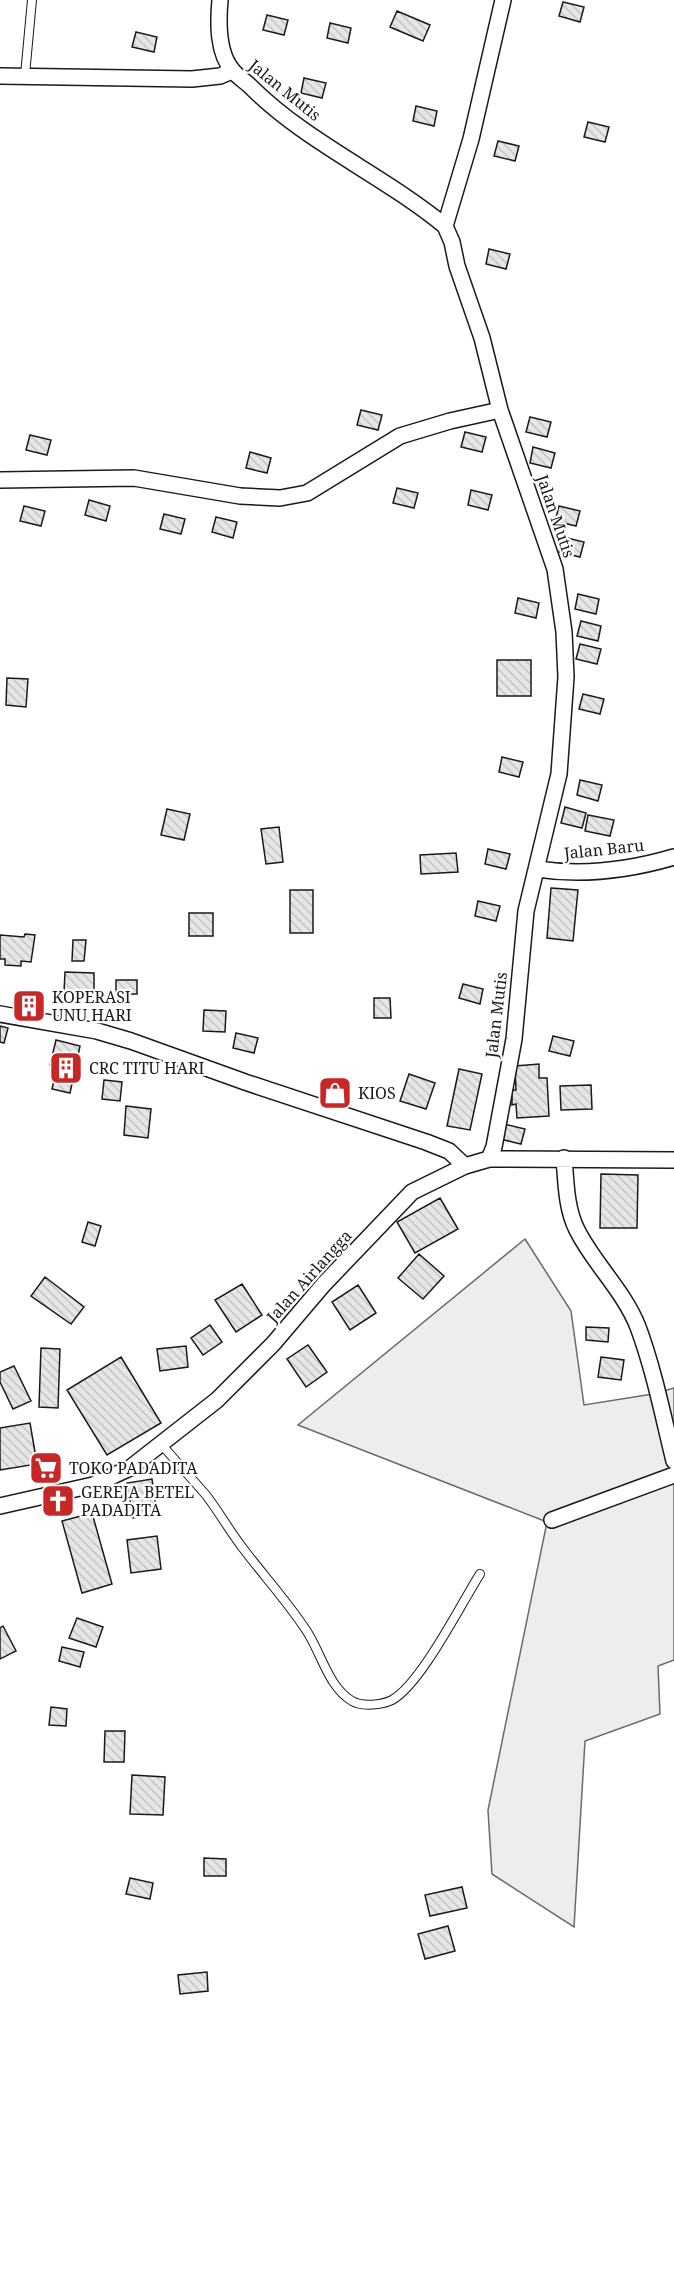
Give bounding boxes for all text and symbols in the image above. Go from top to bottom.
street label: Jalan Mutis [244,54,325,126]
street label: Jalan Mutis [531,471,580,560]
street label: Jalan Baru [562,834,645,864]
street label: Jalan Mutis [480,971,512,1060]
place label: KOPERASI UNU HARI [52,986,132,1026]
building icon: KOPERASI UNU HARI [11,988,47,1024]
building icon: CRC TITU HARI [48,1050,84,1086]
place label: CRC TITU HARI [89,1057,205,1079]
shop icon: KIOS [317,1075,353,1111]
place label: KIOS [358,1082,396,1104]
street label: Jalan Airlangga [261,1225,357,1328]
supermarket icon: TOKO PADADITA [28,1450,64,1486]
place label: TOKO PADADITA [69,1457,198,1479]
place label: GEREJA BETEL PADADITA [81,1481,194,1521]
church icon: GEREJA BETEL PADADITA [40,1483,76,1519]

